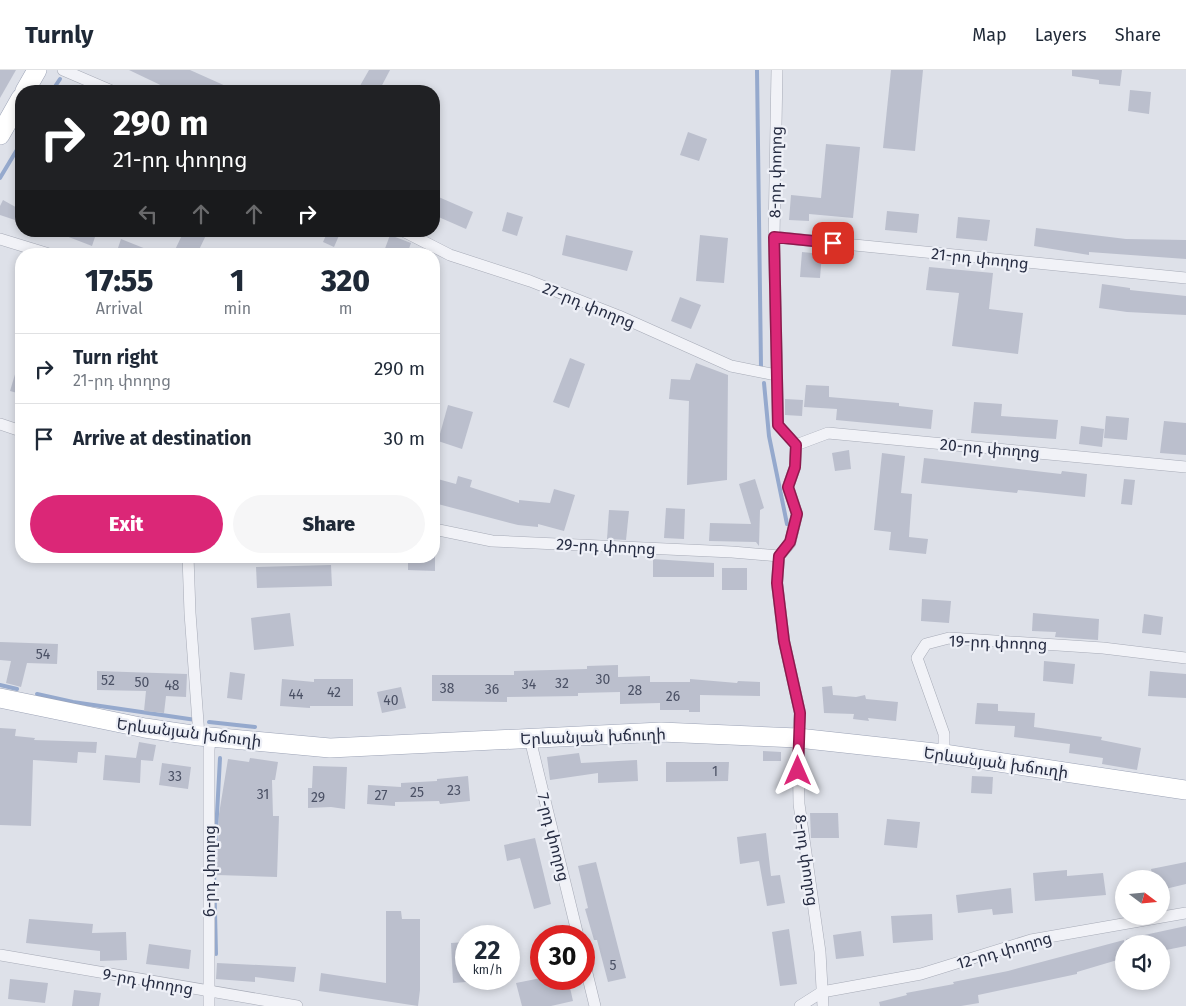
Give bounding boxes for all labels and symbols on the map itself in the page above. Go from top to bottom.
street label: 8-րդ փողոց [765,126,786,218]
pin [812,222,854,264]
street label: 21-րդ փողոց [930,244,1030,273]
street label: 27-րդ փողոց [540,278,638,333]
street label: 20-րդ փողոց [939,435,1041,462]
street label: 29-րդ փողոց [556,534,656,559]
street label: 19-րդ փողոց [948,631,1048,654]
house number: 54 [36,646,51,663]
house number: 30 [596,671,611,688]
house number: 52 [101,672,115,689]
house number: 50 [135,674,150,691]
house number: 32 [555,675,569,692]
house number: 34 [522,676,537,693]
house number: 48 [164,677,180,694]
house number: 38 [440,680,455,697]
house number: 36 [485,681,499,698]
house number: 28 [628,682,643,699]
house number: 42 [327,684,341,701]
house number: 44 [289,686,304,703]
house number: 26 [666,688,680,705]
house number: 40 [383,692,399,709]
street label: Երևանյան խճուղի [115,714,262,751]
street label: Երևանյան խճուղի [520,724,666,749]
street label: Երևանյան խճուղի [922,743,1069,782]
position arrow [771,744,823,796]
house number: 1 [712,763,718,780]
house number: 33 [168,768,182,785]
house number: 23 [447,782,461,799]
house number: 25 [410,784,424,801]
house number: 31 [257,786,269,803]
house number: 27 [374,787,388,804]
house number: 29 [311,789,325,806]
street label: 7-րդ փողոց [533,791,574,883]
street label: 8-րդ փողոց [791,813,822,907]
street label: 6-րդ փողոց [200,825,219,917]
north arrow [1115,870,1170,925]
speed limit sign: 30 [530,925,595,990]
street label: 12-րդ փողոց [954,928,1054,973]
house number: 5 [609,957,617,974]
street label: 9-րդ փողոց [101,964,195,999]

